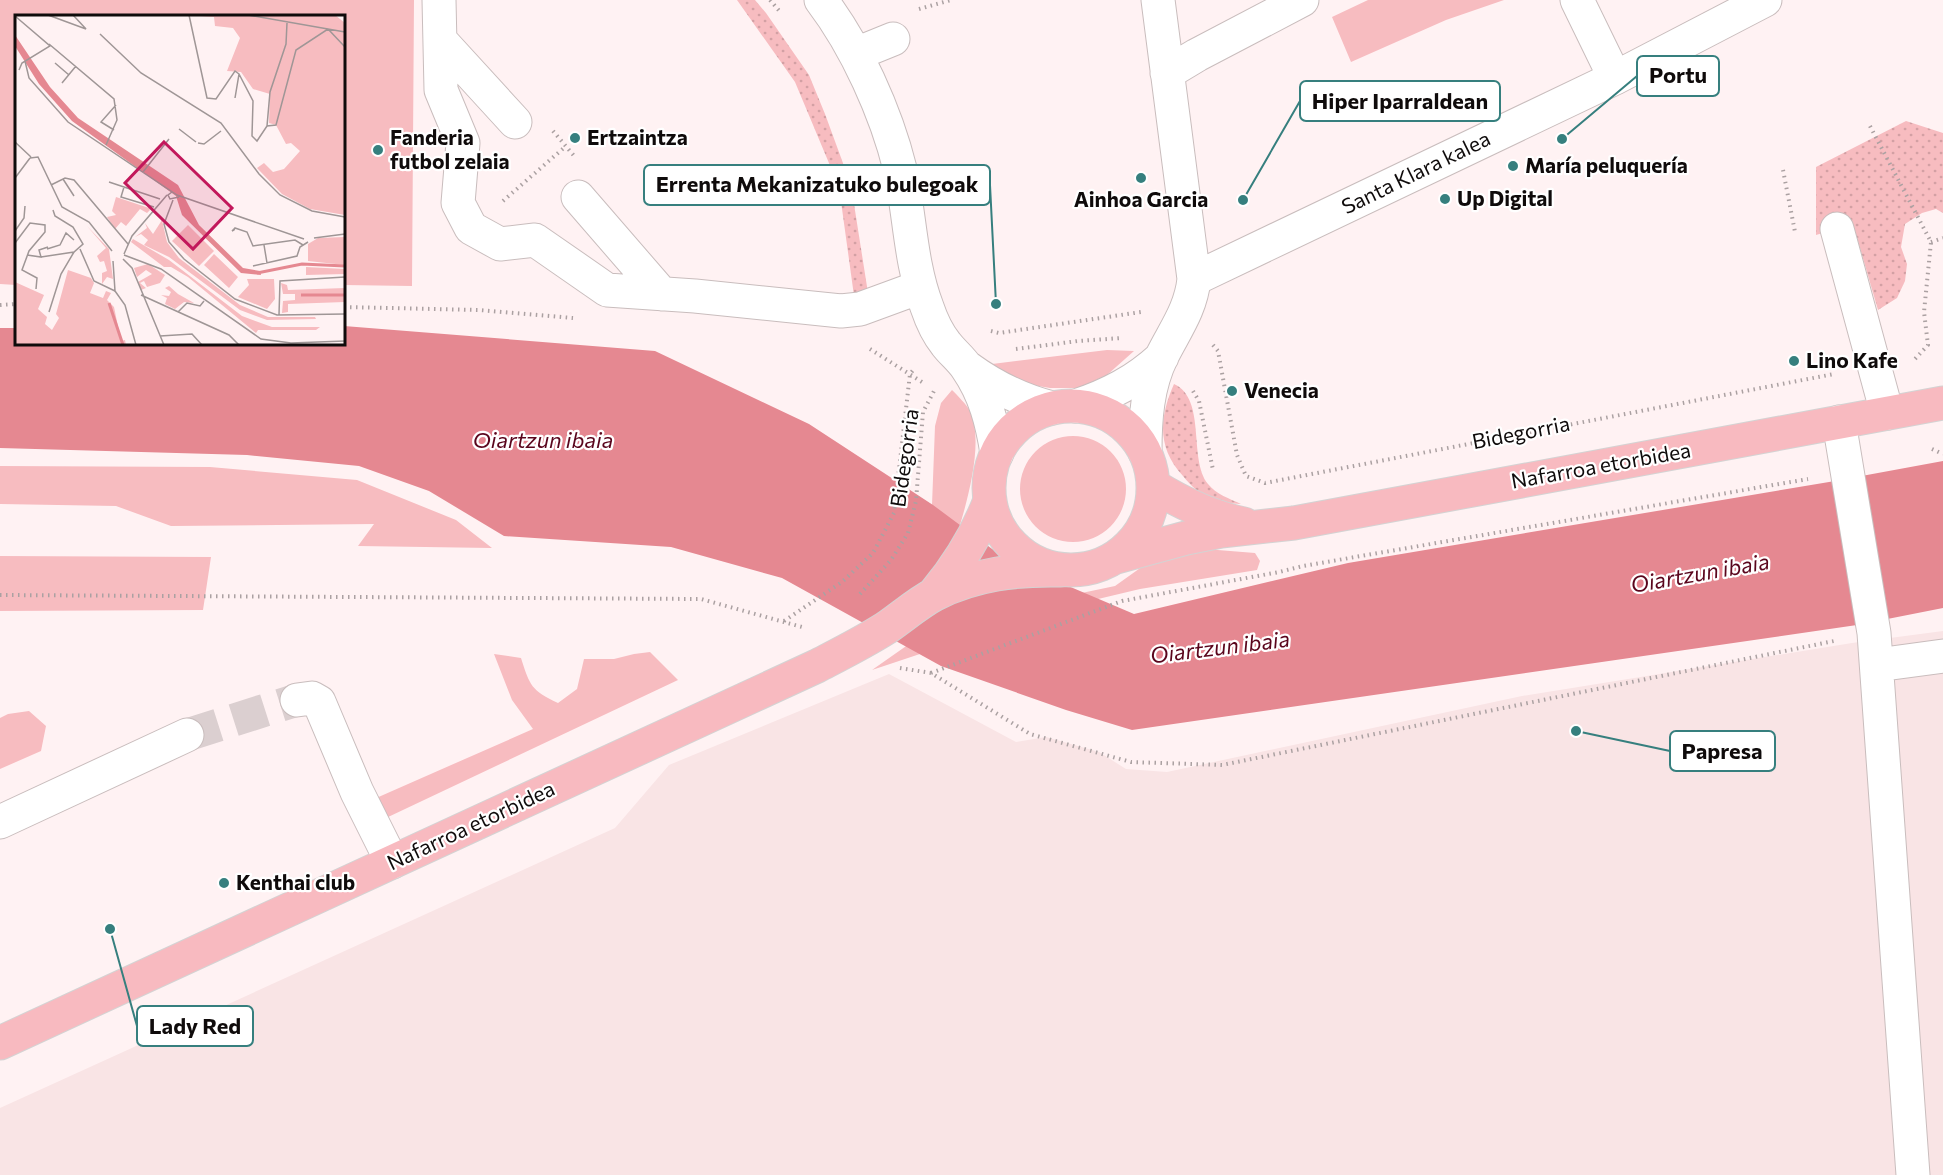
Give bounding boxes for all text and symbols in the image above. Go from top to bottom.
inset map [15,15,345,345]
callout: Portu [1637,56,1719,96]
text: Portu [1649,61,1707,88]
callout: Hiper Iparraldean [1300,81,1500,121]
text: Hiper Iparraldean [1312,87,1488,114]
place label: Fanderia futbol zelaia [390,124,510,173]
place label: Ertzaintza [587,124,688,149]
street label: Santa Klara kalea [1337,125,1494,218]
marker: Ertzaintza [568,131,582,145]
marker: Fanderia futbol zelaia [371,143,385,157]
place label: María peluquería [1525,152,1688,177]
marker: María peluquería [1506,159,1520,173]
callout: Errenta Mekanizatuko bulegoak [644,165,990,205]
text: Errenta Mekanizatuko bulegoak [656,170,979,197]
marker: Ainhoa Garcia [1134,171,1148,185]
place label: Up Digital [1457,185,1553,210]
place label: Ainhoa Garcia [1074,186,1208,211]
marker: Up Digital [1438,192,1452,206]
place label: Lino Kafe [1806,347,1898,372]
marker: Lino Kafe [1787,354,1801,368]
place label: Venecia [1244,377,1319,402]
marker: Venecia [1225,384,1239,398]
street label: Bidegorria [884,407,923,509]
street label: Bidegorria [1470,410,1572,453]
water label: Oiartzun ibaia [473,426,613,453]
street label: Nafarroa etorbidea [1509,436,1693,493]
water label: Oiartzun ibaia [1628,547,1771,598]
water label: Oiartzun ibaia [1149,625,1291,668]
callout: Papresa [1670,731,1775,771]
text: Papresa [1681,737,1763,764]
street label: Nafarroa etorbidea [383,775,558,874]
place label: Kenthai club [236,869,355,894]
marker: Kenthai club [217,876,231,890]
callout: Lady Red [137,1006,253,1046]
text: Lady Red [149,1012,241,1039]

